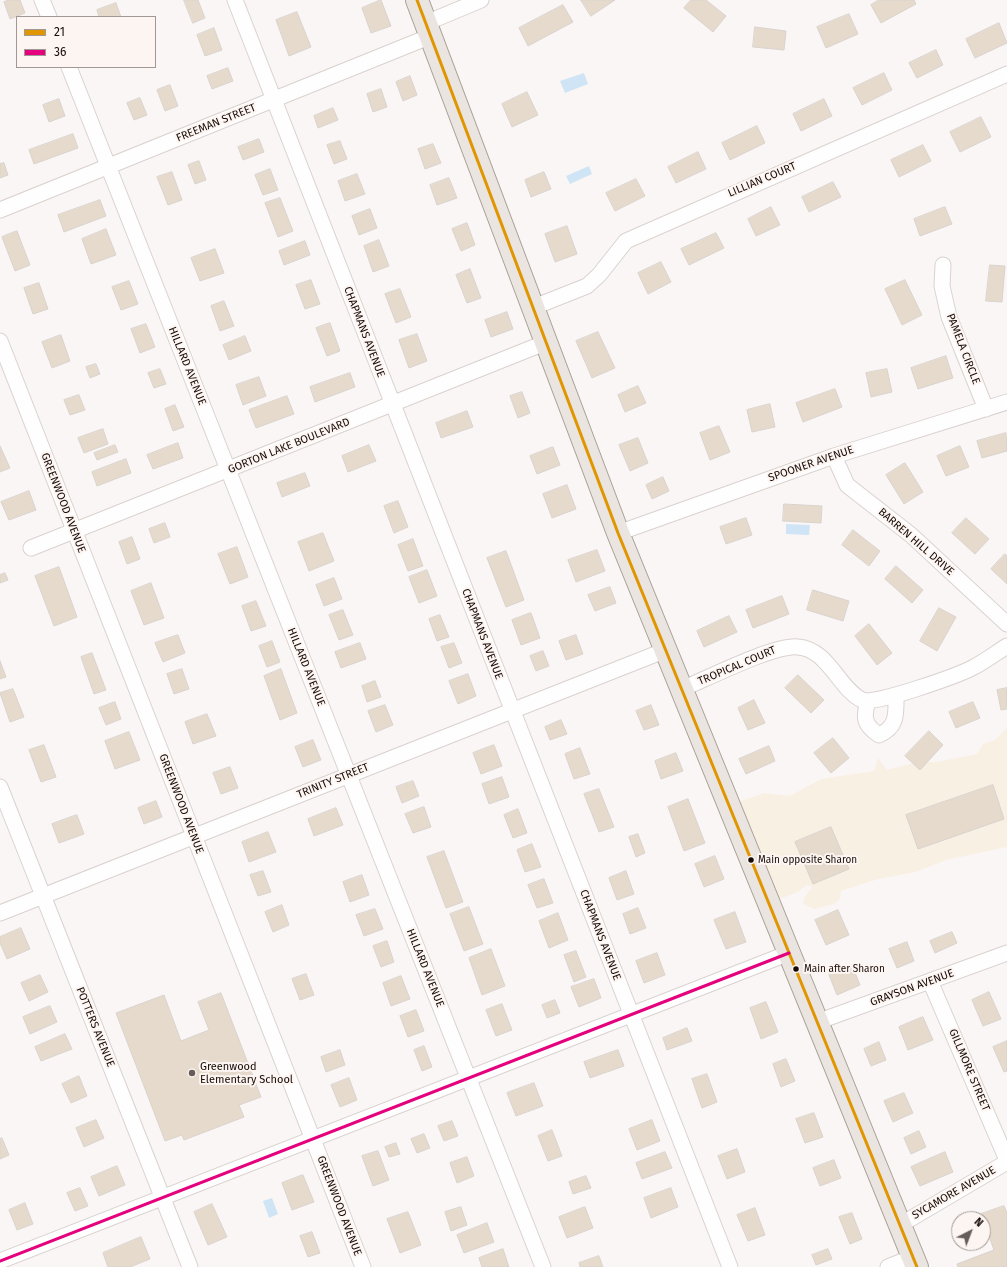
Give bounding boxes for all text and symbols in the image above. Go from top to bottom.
legend [16,16,156,68]
text: 21 [54,25,65,39]
text: 36 [54,45,66,59]
street label: FREEMAN STREET [174,101,258,145]
street label: LILLIAN COURT [726,160,798,200]
street label: CHAPMANS AVENUE [341,285,387,379]
street label: PAMELA CIRCLE [943,312,983,386]
street label: HILLARD AVENUE [165,325,209,407]
street label: GORTON LAKE BOULEVARD [226,415,352,477]
street label: SPOONER AVENUE [767,443,855,485]
street label: GREENWOOD AVENUE [38,451,88,555]
street label: BARREN HILL DRIVE [875,505,957,579]
street label: CHAPMANS AVENUE [459,587,505,681]
street label: HILLARD AVENUE [284,626,328,708]
street label: TROPICAL COURT [696,644,778,688]
street label: GREENWOOD AVENUE [156,752,206,856]
street label: TRINITY STREET [295,761,371,801]
place label: Main opposite Sharon [758,854,857,866]
marker: Main opposite Sharon [746,855,756,865]
street label: CHAPMANS AVENUE [577,888,623,982]
street label: HILLARD AVENUE [403,927,447,1009]
place label: Main after Sharon [804,963,885,975]
marker: Main after Sharon [791,964,801,974]
street label: GRAYSON AVENUE [868,967,956,1009]
street label: POTTERS AVENUE [73,985,117,1069]
street label: GILLMORE STREET [946,1027,992,1113]
place label: Greenwood Elementary School [200,1060,293,1086]
marker: Greenwood Elementary School [187,1068,197,1078]
street label: GREENWOOD AVENUE [314,1154,364,1258]
street label: SYCAMORE AVENUE [910,1164,998,1222]
north arrow [951,1211,991,1251]

